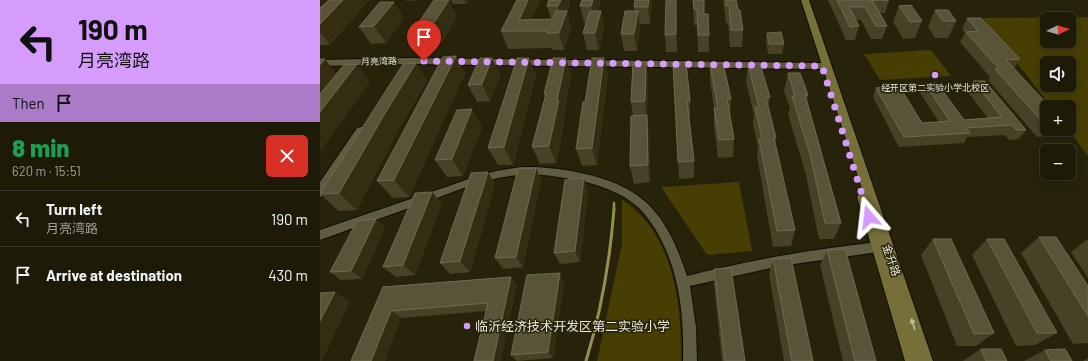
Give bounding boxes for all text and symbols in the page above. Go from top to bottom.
text: 190 m [78,12,148,46]
north arrow [1040,12,1076,48]
map controls [1040,12,1076,180]
icon: left [12,16,64,68]
pin [407,20,441,61]
icon: arrive [413,26,435,48]
text: 月亮湾路 [78,49,150,71]
street label: 月亮湾路 [361,55,397,67]
button: sound [1040,56,1076,92]
marker: 经开区第二实验小学北校区 [930,70,940,80]
place label: 经开区第二实验小学北校区 [881,82,989,93]
icon: arrive [53,92,75,114]
text: Then [12,94,45,112]
button: + [1040,100,1076,136]
text: 8 min [12,133,69,162]
button: close [266,135,308,177]
button: − [1040,144,1076,180]
text: 620 m · 15:51 [12,163,81,179]
position arrow [848,196,890,238]
text: Turn left [46,200,102,218]
icon: left [12,208,34,230]
text: 190 m [271,210,308,228]
text: 月亮湾路 [46,220,98,236]
street label: 金升路 [881,242,903,278]
icon: arrive [12,264,34,286]
text: Arrive at destination [46,266,182,284]
text: 430 m [268,266,308,284]
place label: 临沂经济技术开发区第二实验小学 [475,318,670,334]
one-way arrow [910,318,916,330]
marker: 临沂经济技术开发区第二实验小学 [462,321,472,331]

